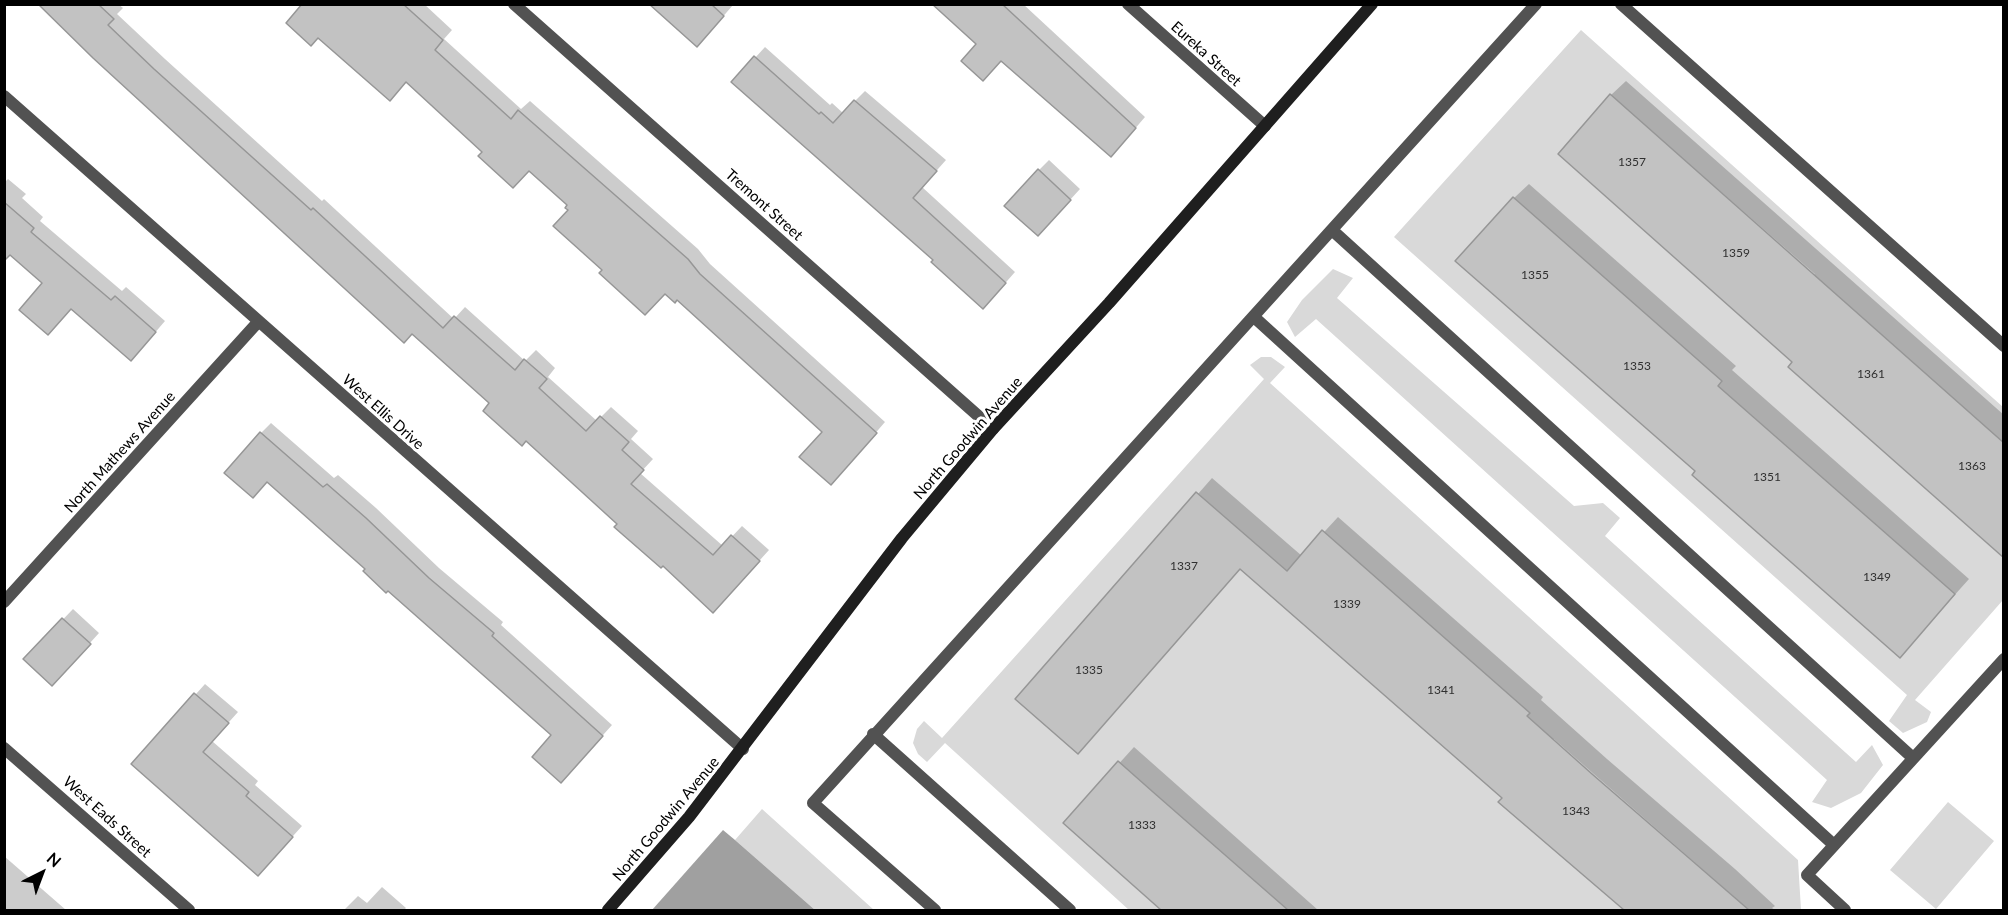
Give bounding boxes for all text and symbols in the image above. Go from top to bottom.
street label: Eureka Street [1167,18,1245,90]
house number: 1357 [1618,155,1646,169]
street label: Tremont Street [722,165,806,245]
house number: 1359 [1722,246,1750,260]
house number: 1355 [1521,268,1549,282]
house number: 1353 [1623,359,1651,373]
house number: 1361 [1857,367,1885,381]
street label: West Ellis Drive [338,371,428,453]
street label: North Goodwin Avenue [910,373,1026,503]
street label: North Mathews Avenue [61,388,179,516]
house number: 1363 [1958,459,1986,473]
house number: 1351 [1753,470,1781,484]
house number: 1337 [1170,559,1198,573]
house number: 1349 [1863,570,1891,584]
house number: 1339 [1333,597,1361,611]
house number: 1335 [1075,663,1103,677]
house number: 1341 [1427,683,1455,697]
street label: North Goodwin Avenue [609,753,723,885]
street label: West Eads Street [59,773,155,861]
house number: 1343 [1562,804,1590,818]
house number: 1333 [1128,818,1156,832]
north arrow [12,843,72,903]
text: N [43,848,65,870]

